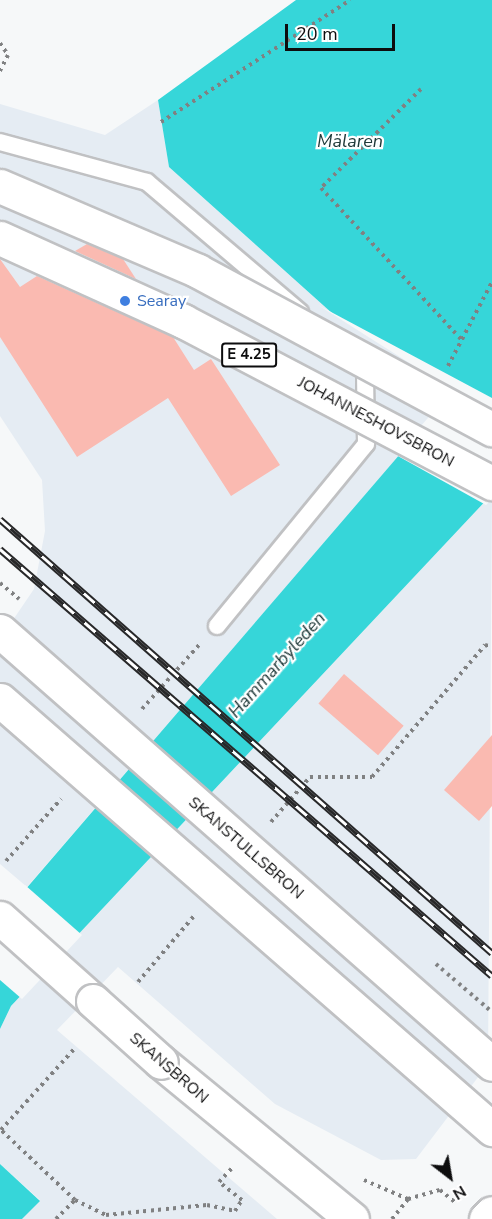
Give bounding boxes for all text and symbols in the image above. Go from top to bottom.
scale bar [288,12,398,50]
text: 20 m [296,22,338,46]
water label: Mälaren [317,130,383,152]
place label: Searay [137,291,186,311]
marker: Searay [118,294,132,308]
road number: E 4.25 [220,343,278,367]
street label: JOHANNESHOVSBRON [294,373,458,471]
water label: Hammarbyleden [224,608,330,722]
street label: SKANSTULLSBRON [185,793,307,903]
street label: SKANSBRON [126,1029,212,1107]
north arrow [420,1147,480,1207]
text: N [448,1180,470,1205]

